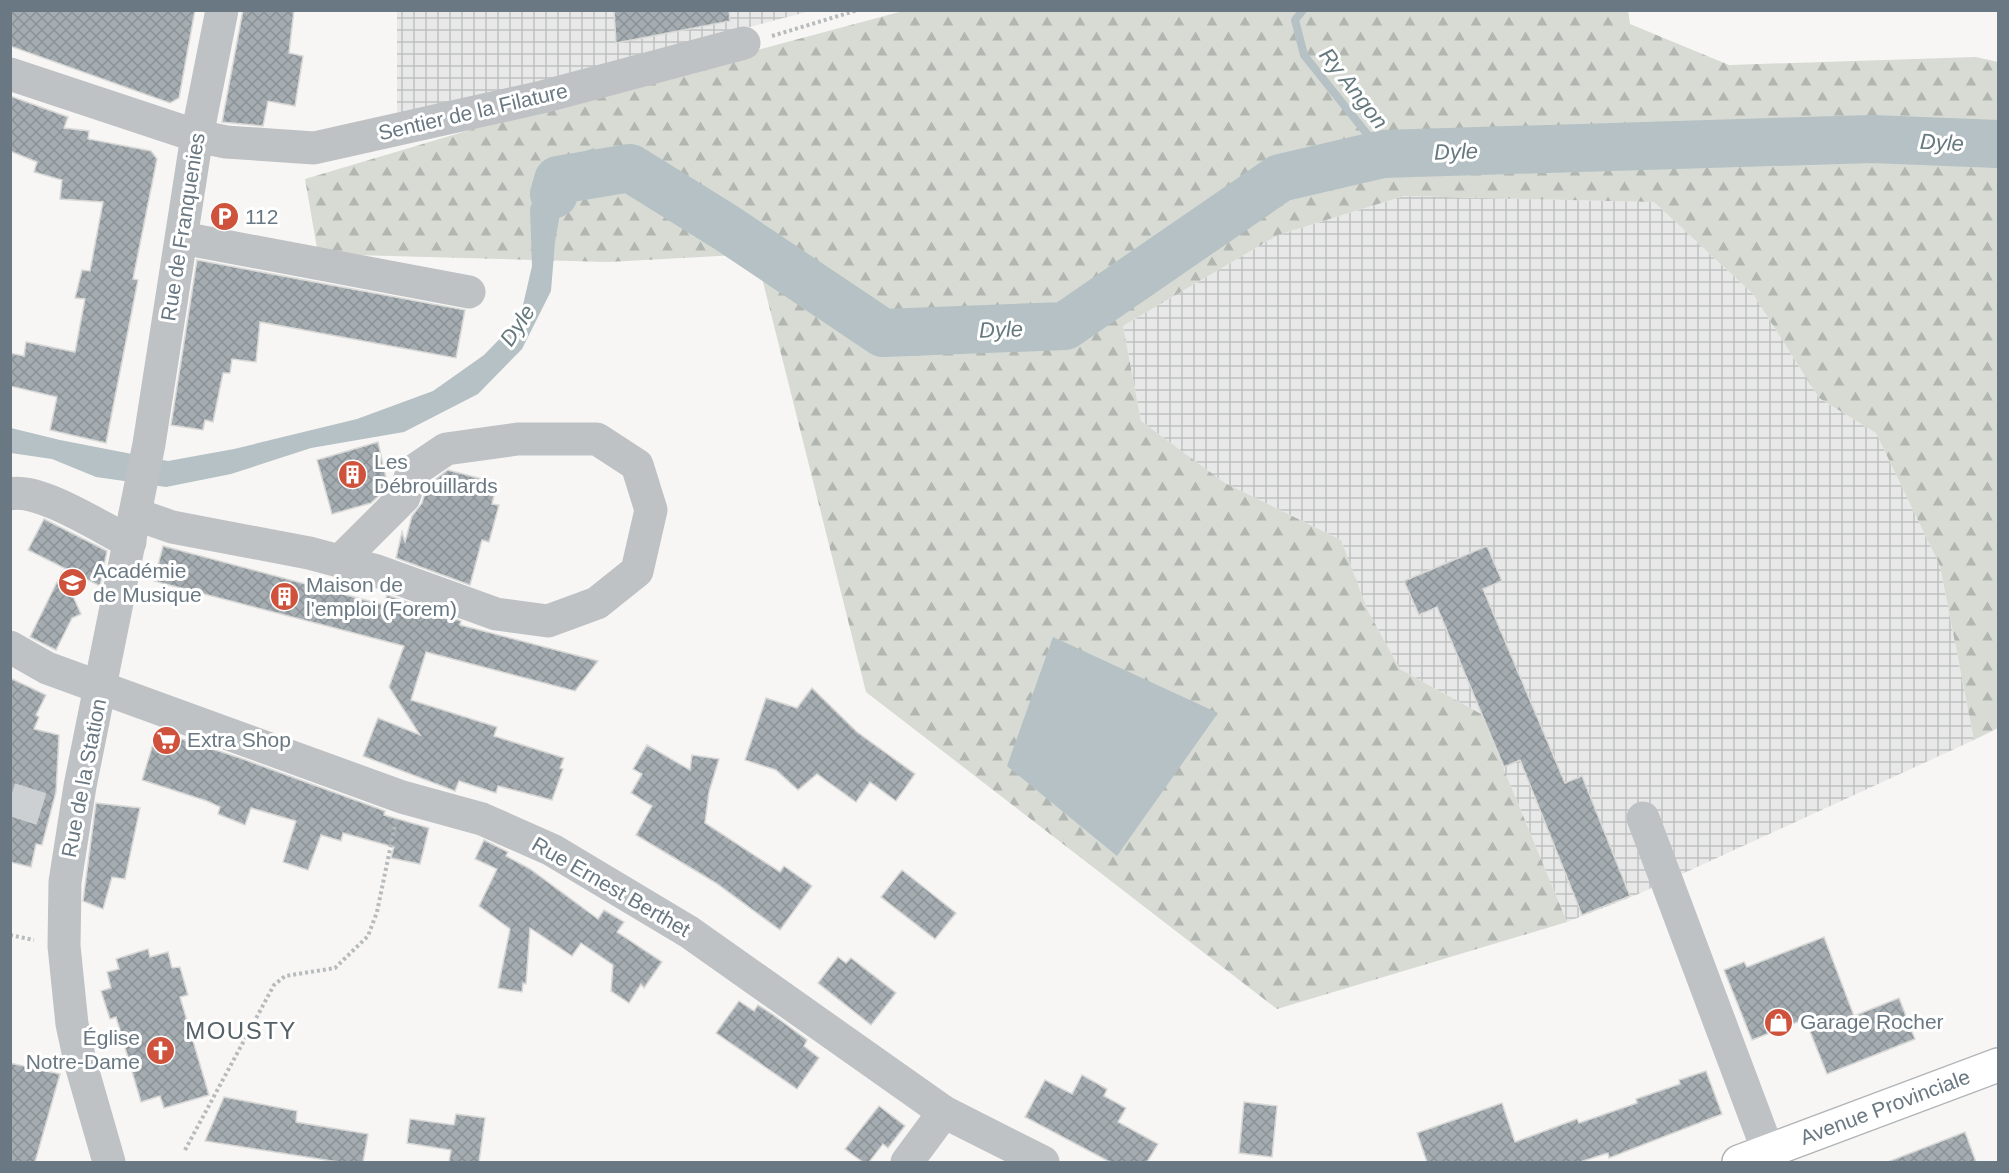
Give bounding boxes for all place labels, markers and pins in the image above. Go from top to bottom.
parking icon: 112 [208,201,240,233]
place label: 112 [245,205,278,228]
place label: Les Débrouillards [374,450,498,497]
building icon: Les Débrouillards [337,458,369,490]
place label: Académie de Musique [93,559,202,606]
school or university icon: Académie de Musique [56,567,88,599]
place label: Maison de l'emploi (Forem) [306,573,457,620]
building icon: Maison de l'emploi (Forem) [269,581,301,613]
supermarket icon: Extra Shop [150,724,182,756]
place label: Extra Shop [187,728,291,751]
shop icon: Garage Rocher [1763,1006,1795,1038]
place label: Garage Rocher [1800,1010,1944,1033]
place label: Église Notre-Dame [26,1026,140,1073]
church icon: Église Notre-Dame [145,1034,177,1066]

